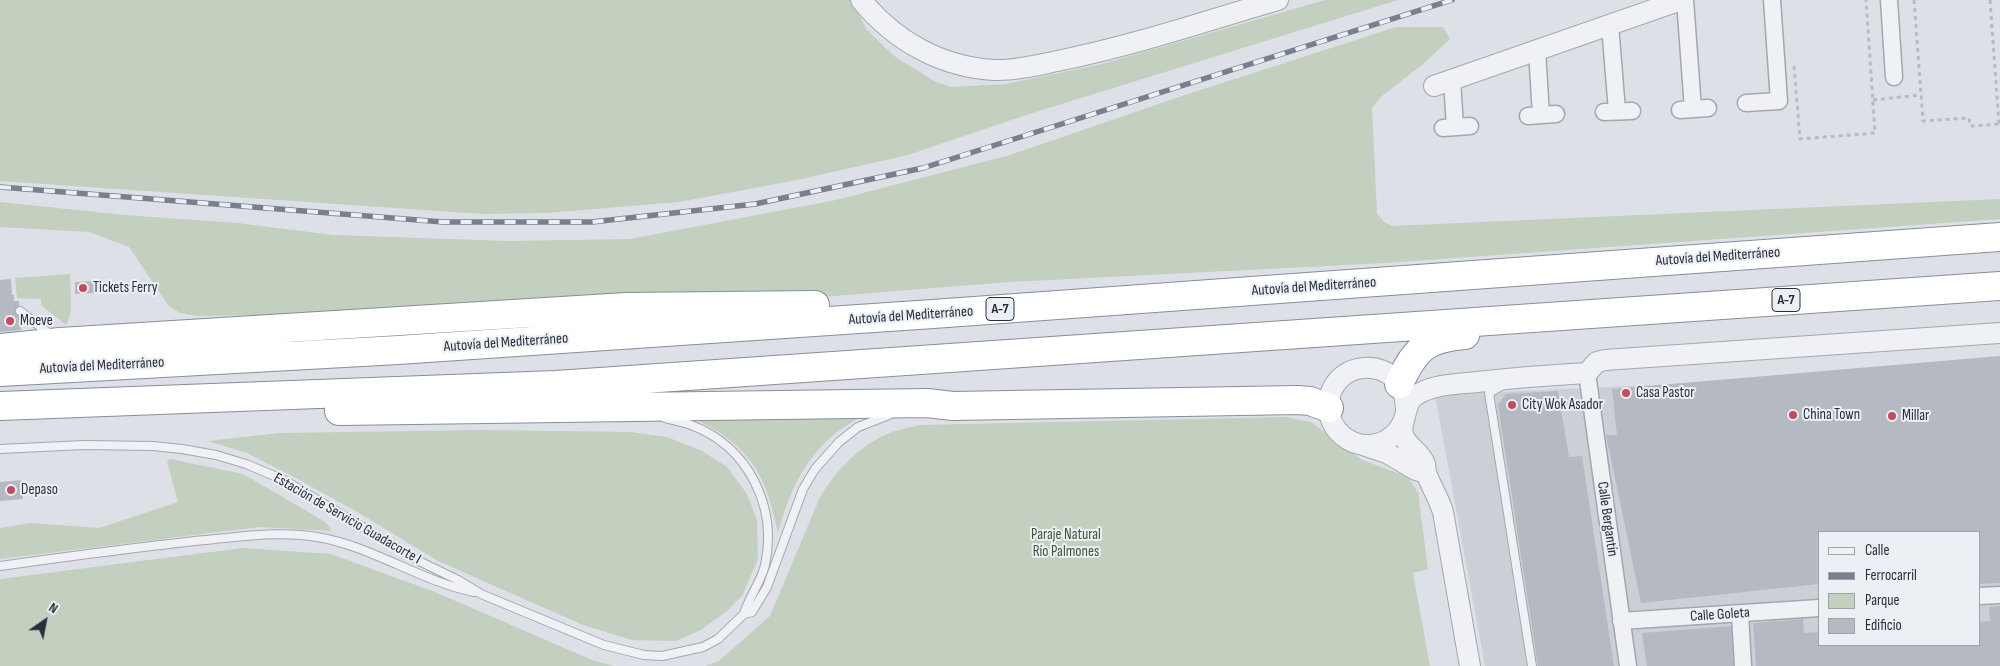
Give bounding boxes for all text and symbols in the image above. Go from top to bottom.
street label: Autovía del Mediterráneo [1655,244,1781,270]
street label: Autovía del Mediterráneo [1251,274,1377,300]
place label: Tickets Ferry [93,279,158,297]
marker: Tickets Ferry [77,282,89,294]
road number: A-7 [1772,288,1800,312]
road number: A-7 [986,298,1014,320]
street label: Autovía del Mediterráneo [848,303,974,329]
place label: Moeve [20,312,53,330]
marker: Moeve [4,315,16,327]
street label: Autovía del Mediterráneo [443,330,569,356]
street label: Autovía del Mediterráneo [39,354,165,378]
place label: Casa Pastor [1636,384,1695,402]
marker: Casa Pastor [1620,387,1632,399]
place label: City Wok Asador [1522,396,1603,414]
marker: City Wok Asador [1506,399,1518,411]
place label: China Town [1803,406,1860,424]
place label: Millar [1902,407,1929,425]
marker: China Town [1787,409,1799,421]
marker: Millar [1886,410,1898,422]
street label: Estación de Servicio Guadacorte I [270,469,424,569]
street label: Calle Bergantín [1593,480,1621,558]
place label: Depaso [21,481,58,499]
marker: Depaso [5,484,17,496]
park label: Paraje Natural Río Palmones [1031,526,1101,561]
legend [1818,531,1980,646]
text: Calle [1865,541,1889,560]
text: Ferrocarril [1865,566,1917,585]
text: Parque [1865,591,1900,610]
north arrow [20,596,70,646]
text: N [46,599,61,617]
street label: Calle Goleta [1690,604,1750,626]
text: Edificio [1865,616,1902,635]

